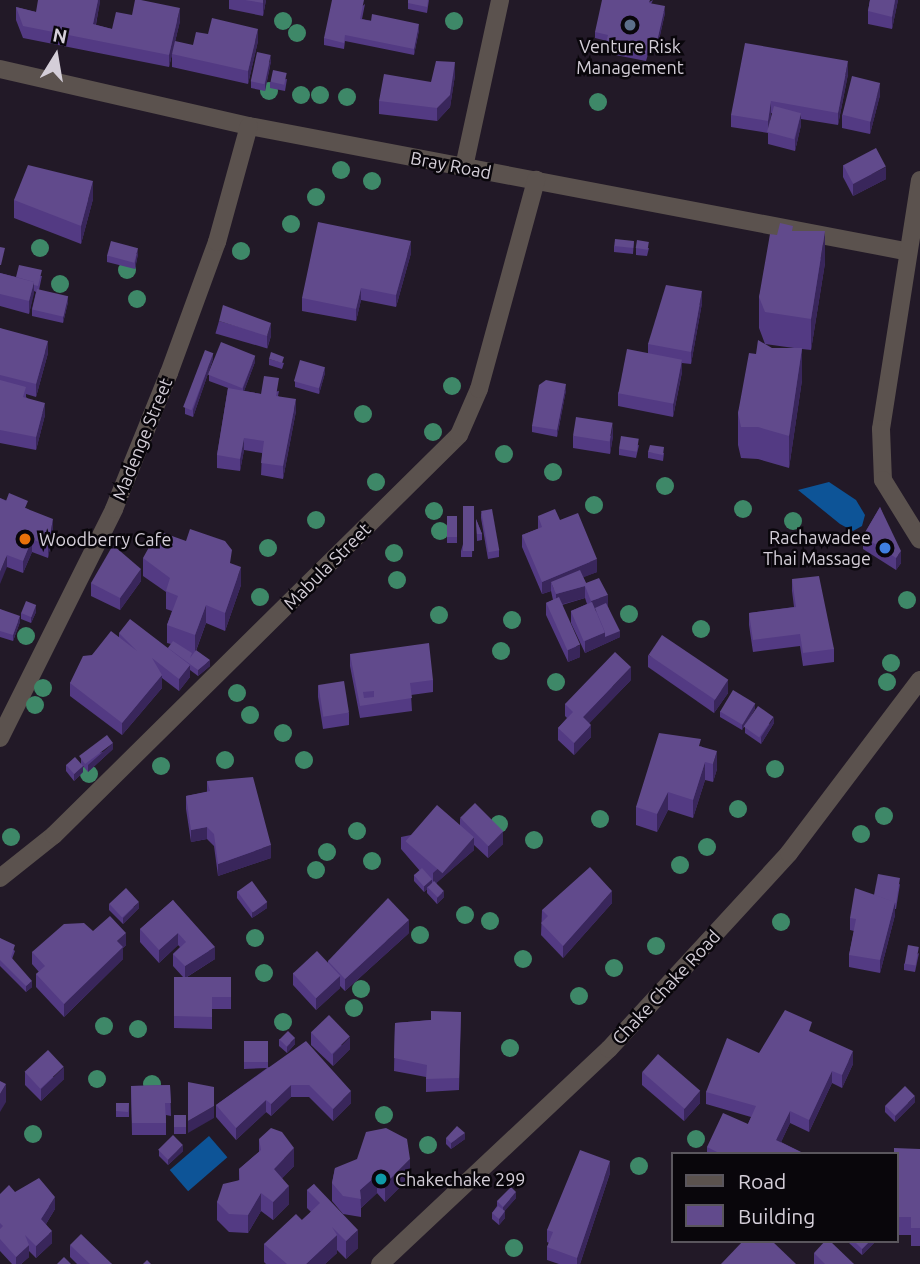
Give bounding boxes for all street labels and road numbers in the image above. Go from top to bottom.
street label: Bray Road [409,147,493,183]
street label: Madenge Street [108,375,176,503]
street label: Mabula Street [279,518,375,614]
street label: Chake Chake Road [608,925,724,1049]

